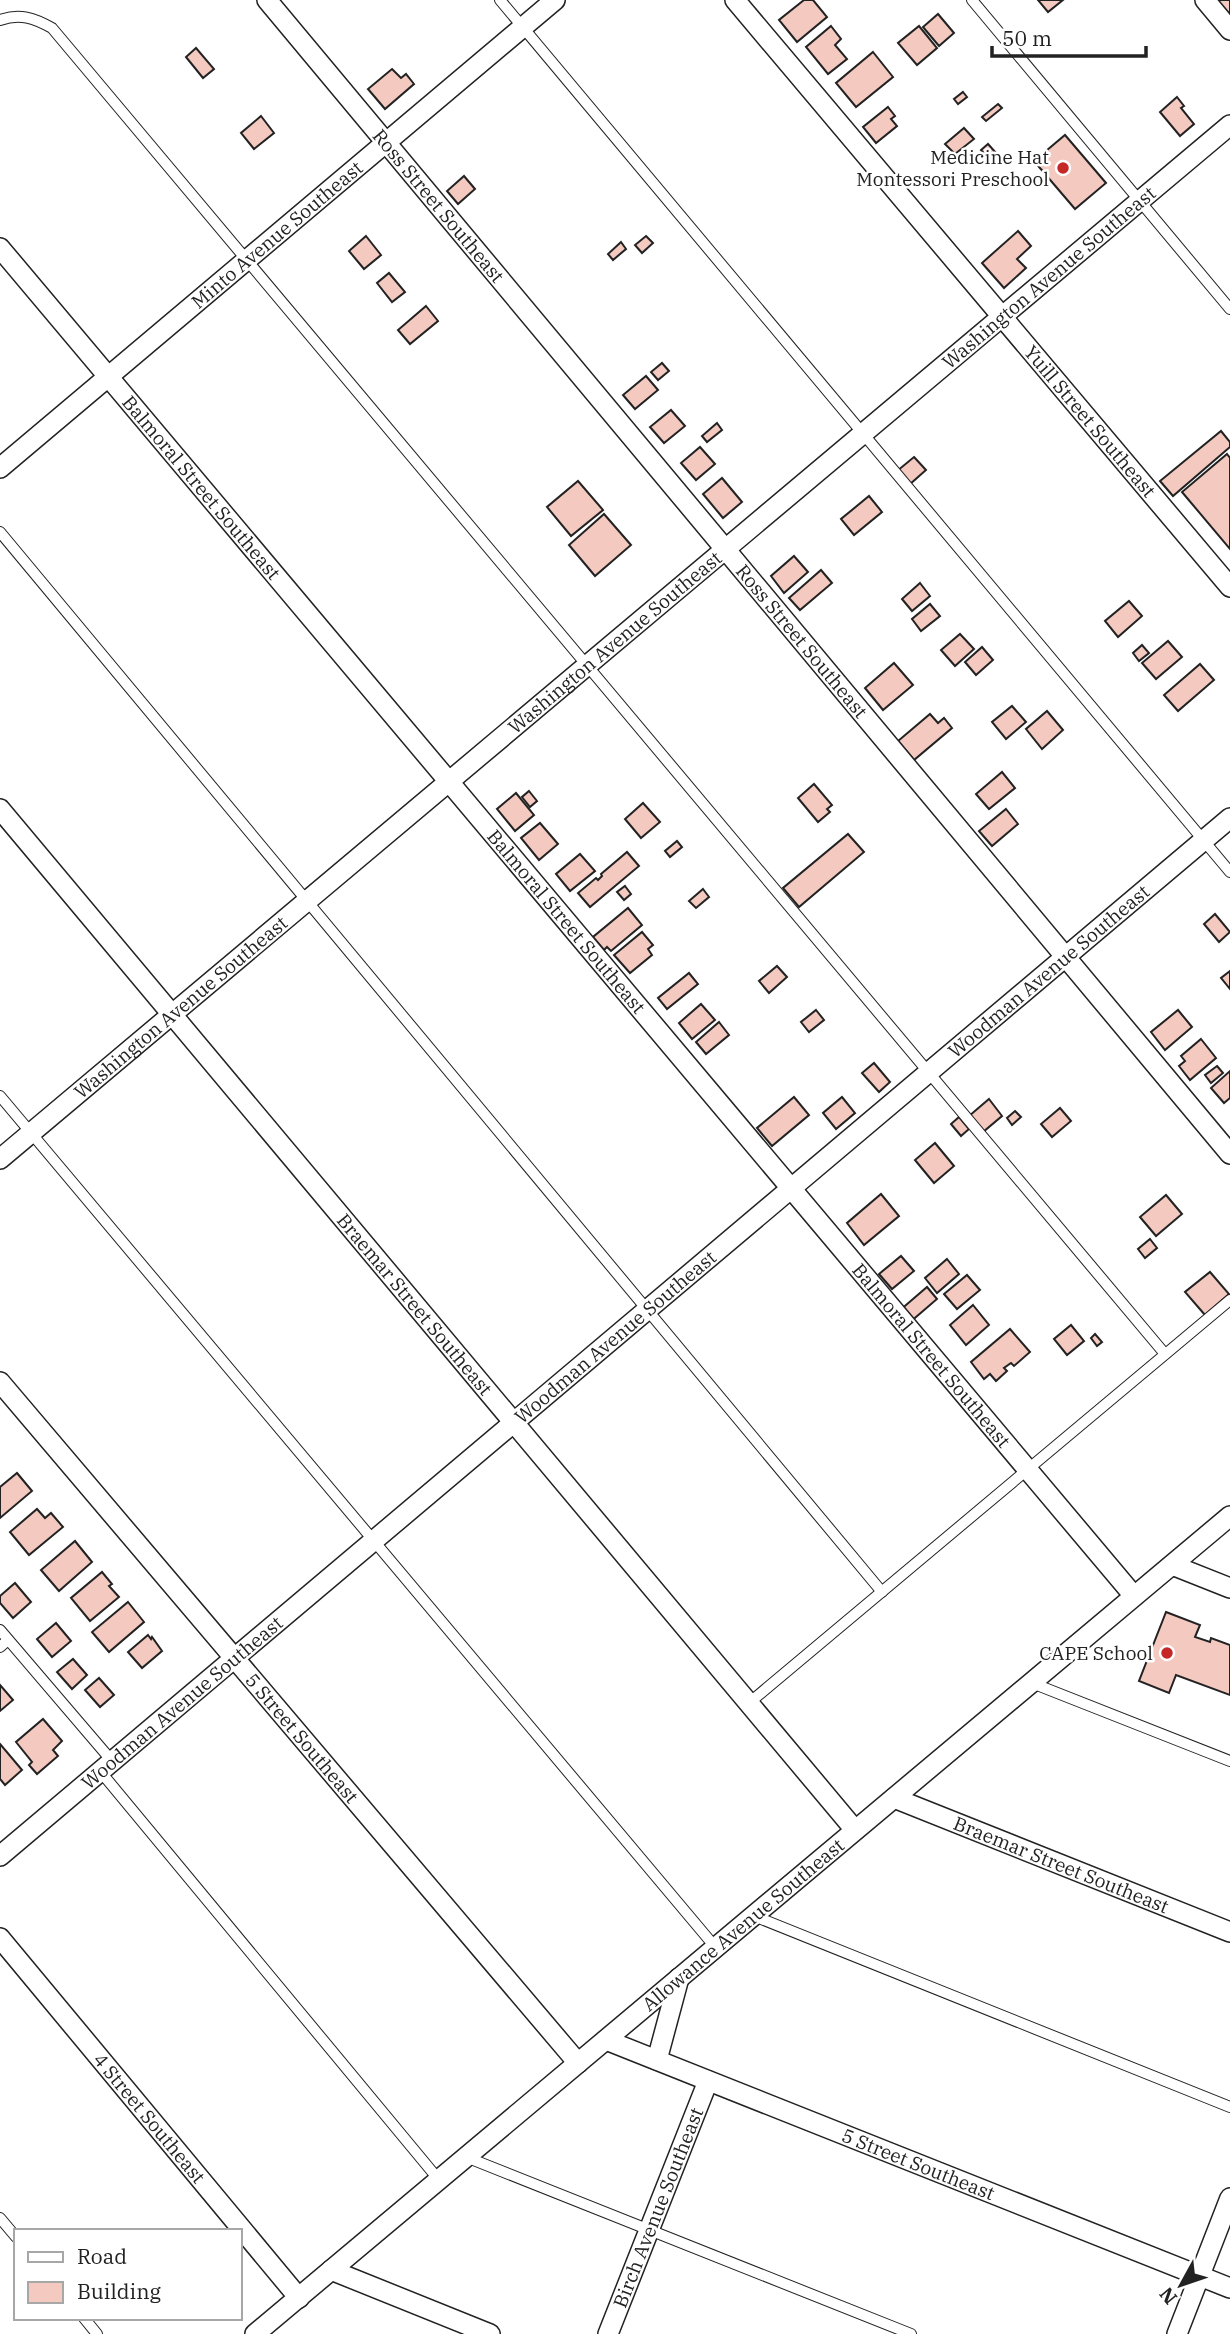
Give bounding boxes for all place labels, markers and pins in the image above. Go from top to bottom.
place label: Medicine Hat Montessori Preschool [856,145,1049,191]
marker: Medicine Hat Montessori Preschool [1055,160,1071,176]
place label: CAPE School [1039,1641,1153,1665]
marker: CAPE School [1159,1645,1175,1661]

